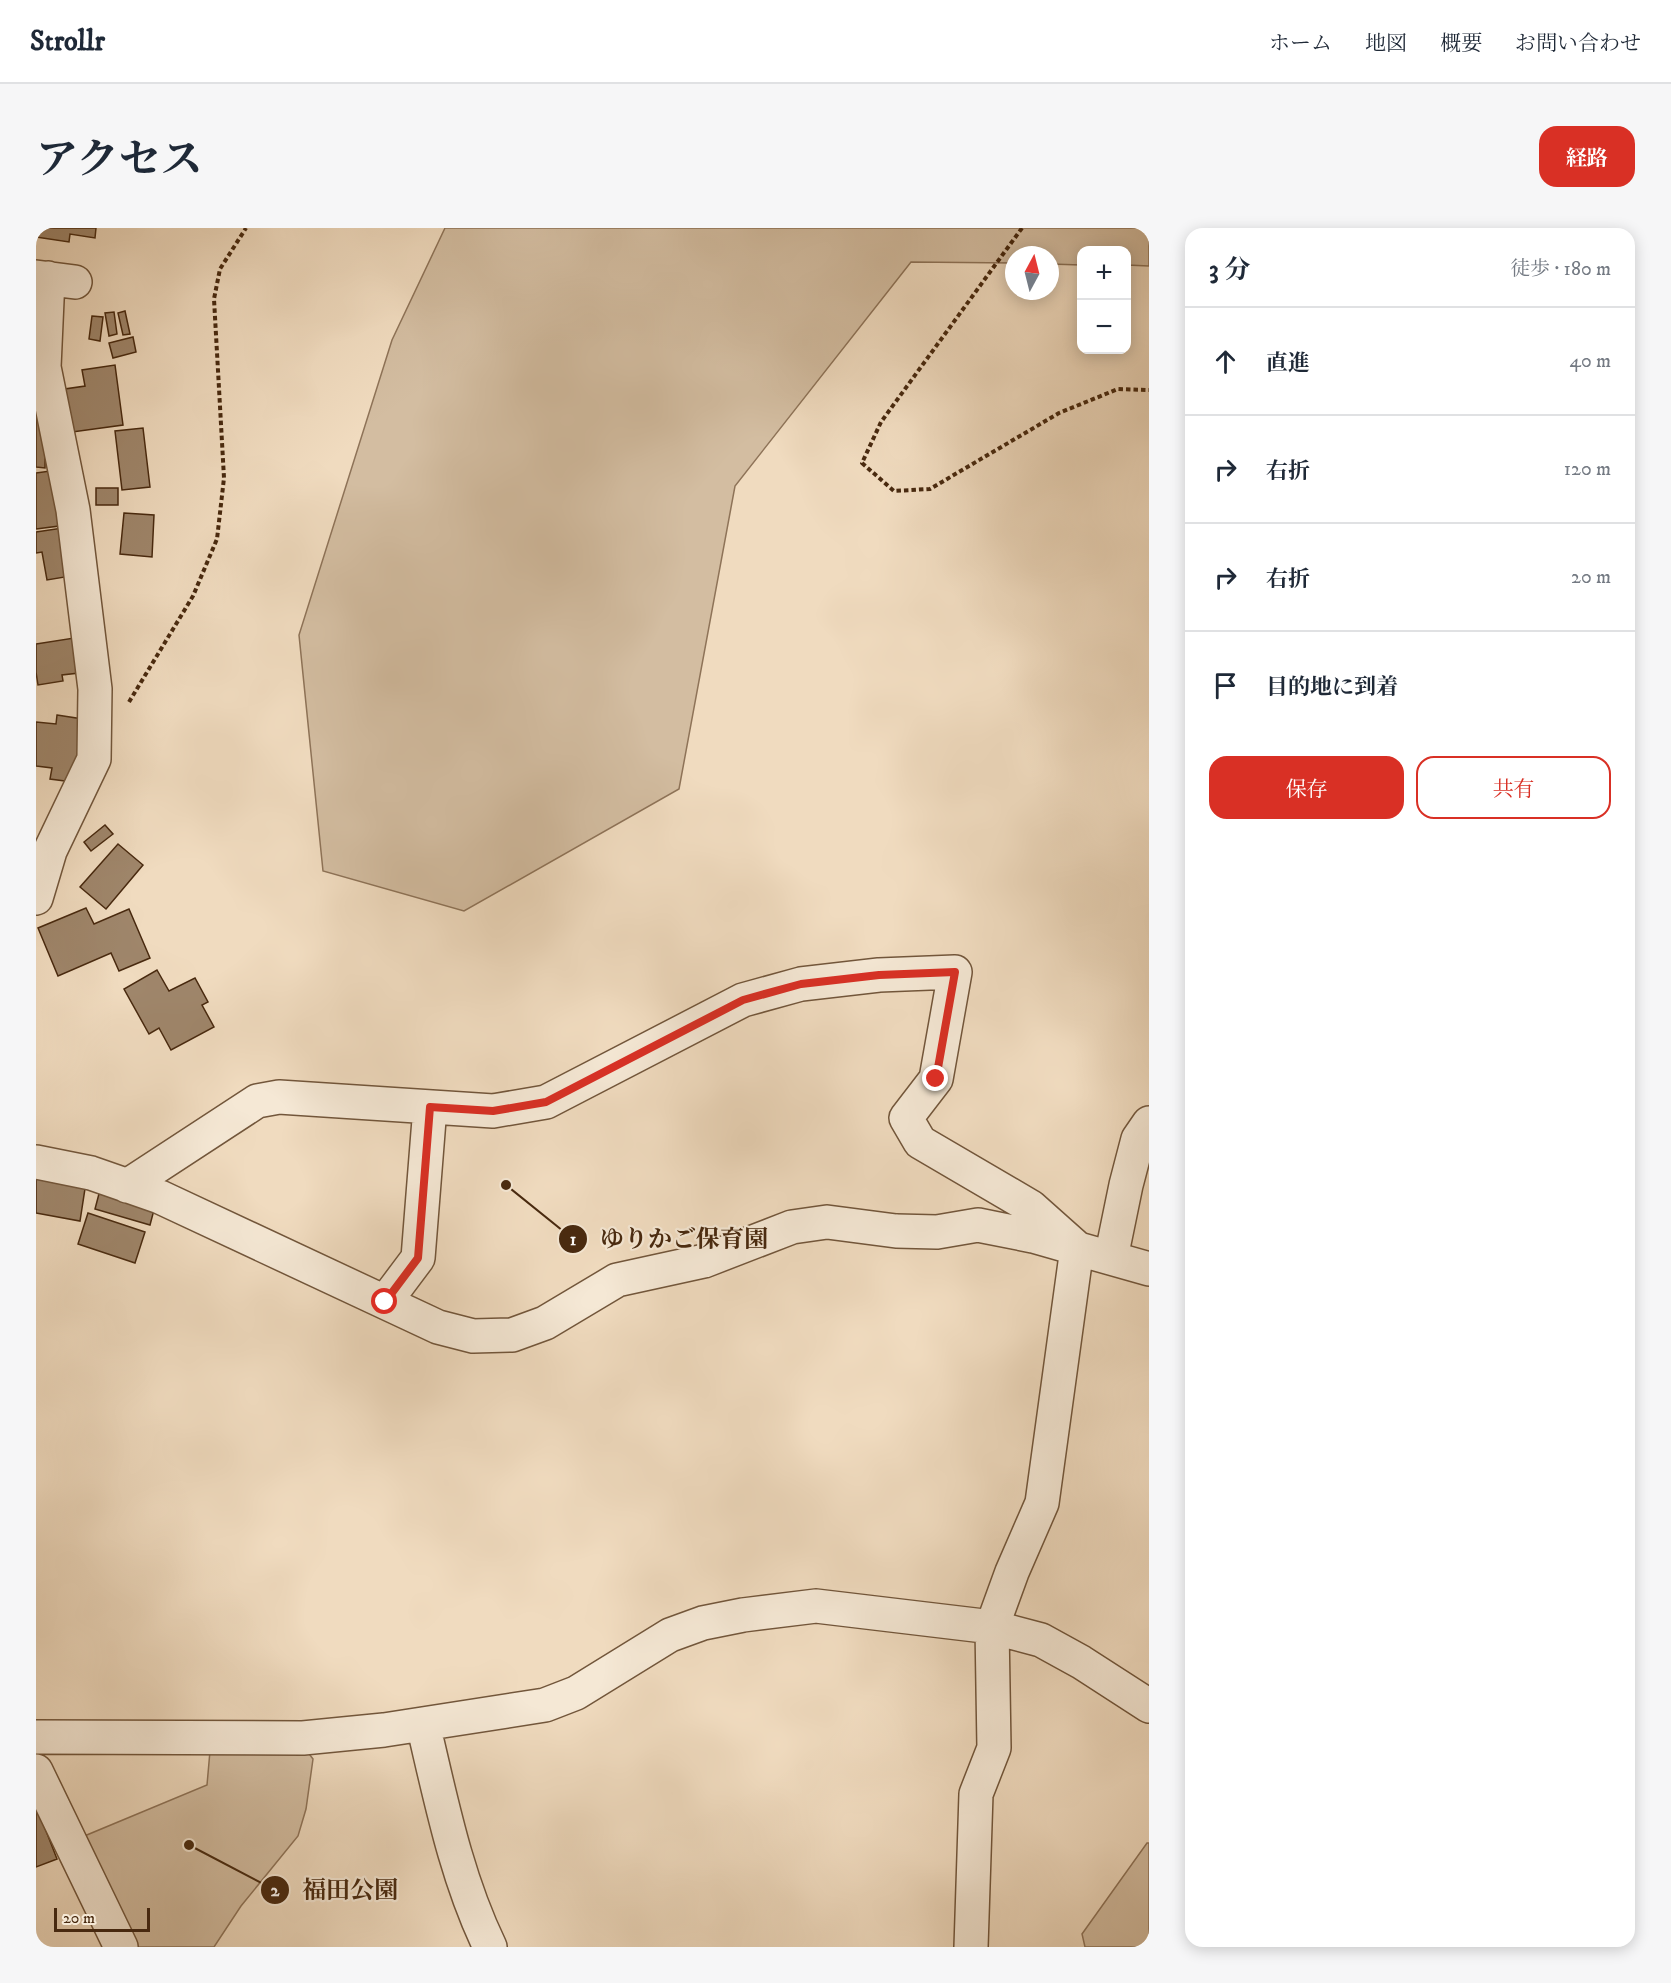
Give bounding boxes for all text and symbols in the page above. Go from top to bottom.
text: Strollr [30,24,105,59]
text: ホーム [1269,31,1332,57]
text: 地図 [1365,31,1407,57]
text: 概要 [1440,31,1482,57]
text: お問い合わせ [1515,31,1641,57]
button: 経路 [1539,126,1635,187]
text: アクセス [36,135,203,187]
north arrow [1005,246,1059,300]
map controls [1077,246,1131,354]
button: + [1077,246,1131,300]
text: 3 分 [1209,254,1250,287]
text: 徒歩 · 180 m [1510,257,1611,282]
button: − [1077,300,1131,354]
icon: ahead [1209,345,1242,378]
text: 40 m [1569,349,1611,374]
text: 直進 [1266,350,1310,377]
icon: right [1209,453,1242,486]
text: 120 m [1564,457,1611,482]
text: 右折 [1266,458,1310,485]
icon: right [1209,561,1242,594]
text: 20 m [1571,565,1611,590]
text: 右折 [1266,566,1310,593]
icon: arrive [1209,669,1242,702]
text: 目的地に到着 [1266,674,1398,701]
button: 保存 [1209,756,1404,819]
button: 共有 [1416,756,1611,819]
route end [922,1065,948,1091]
callout: ゆりかご保育園 [558,1218,780,1260]
text: ゆりかご保育園 [600,1225,768,1255]
text: 1 [570,1229,577,1251]
route start [371,1288,397,1314]
callout: 福田公園 [260,1869,410,1911]
text: 福田公園 [302,1876,398,1906]
text: 2 [271,1880,281,1902]
scale bar [54,1905,150,1932]
text: 20 m [63,1908,95,1928]

